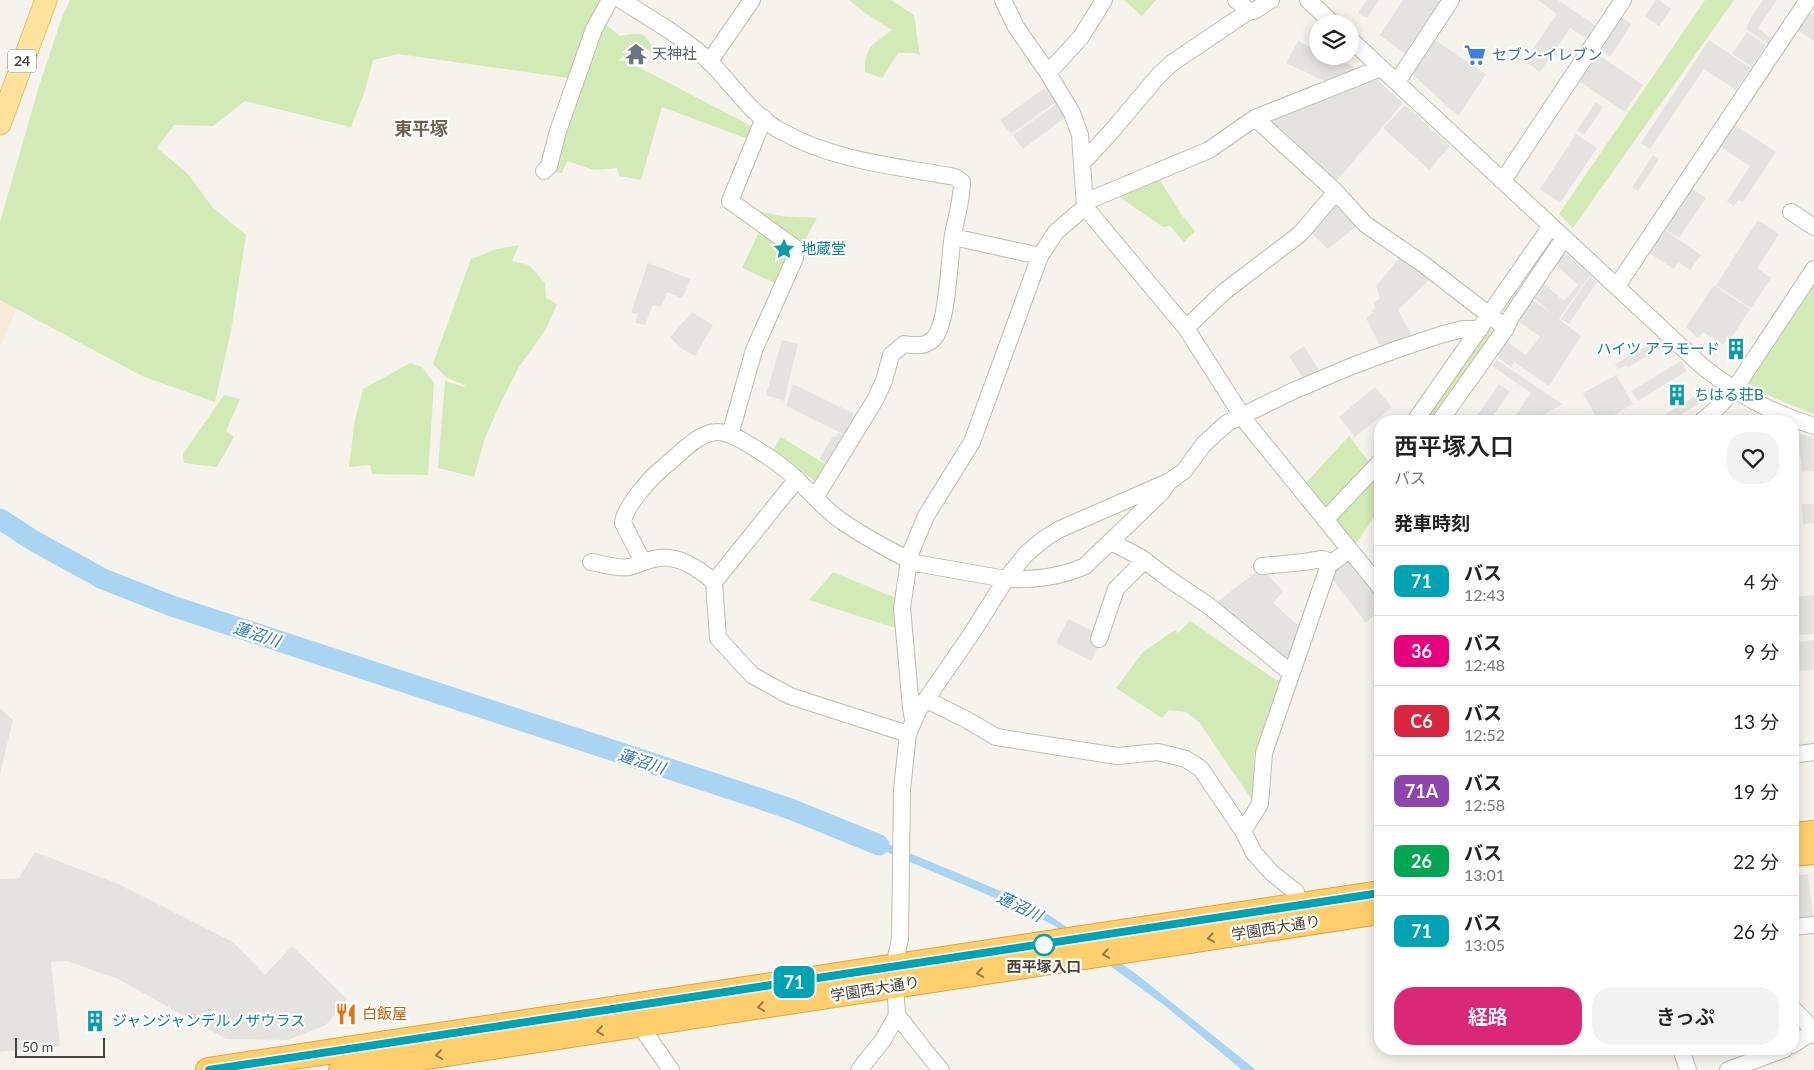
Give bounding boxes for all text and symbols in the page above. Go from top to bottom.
map controls [1309,15,1359,65]
button: layers [1309,15,1359,65]
temple icon: 天神社 [623,41,649,67]
supermarket icon: セブン-イレブン [1462,42,1488,68]
place label: 天神社 [652,44,697,62]
place label: セブン-イレブン [1492,45,1603,63]
road number: 24 [8,49,36,72]
district label: 東平塚 [394,117,448,139]
place icon: 地蔵堂 [771,236,797,262]
place label: 地蔵堂 [801,239,846,257]
building icon: ハイツ アラモード [1723,336,1749,362]
place label: ハイツ アラモード [1596,339,1720,357]
building icon: ちはる荘B [1664,382,1690,408]
place label: ちはる荘B [1694,385,1764,403]
text: 西平塚入口 [1394,431,1514,460]
button: heart [1727,432,1779,484]
text: バス [1394,468,1426,487]
text: 発車時刻 [1394,511,1470,534]
text: バス [1464,561,1502,584]
text: 71 [1411,570,1432,592]
text: 4 分 [1744,570,1779,593]
text: 12:43 [1464,585,1505,604]
water label: 蓮沼川 [231,617,285,651]
text: バス [1464,631,1502,654]
text: 36 [1411,640,1432,662]
text: 9 分 [1744,640,1779,663]
text: 12:48 [1464,655,1505,674]
text: バス [1464,701,1502,724]
text: C6 [1410,710,1433,732]
text: 13 分 [1733,710,1779,733]
text: 12:52 [1464,725,1505,744]
water label: 蓮沼川 [616,744,670,778]
text: バス [1464,771,1502,794]
text: 71A [1405,780,1438,802]
text: 19 分 [1733,780,1779,803]
text: 12:58 [1464,795,1505,814]
text: バス [1464,841,1502,864]
text: 26 [1411,850,1432,872]
text: 22 分 [1733,850,1779,873]
text: 13:01 [1464,865,1505,884]
water label: 蓮沼川 [994,886,1048,925]
street label: 学園西大通り [1230,911,1322,943]
text: バス [1464,911,1502,934]
text: 71 [1411,920,1432,942]
text: 26 分 [1733,920,1779,943]
one-way arrow [1206,933,1215,943]
marker: 西平塚入口 [1033,934,1055,956]
text: 13:05 [1464,935,1505,954]
one-way arrow [1102,949,1111,959]
place label: 西平塚入口 [1006,957,1082,975]
line badge: 71 [772,966,816,998]
one-way arrow [975,968,984,978]
text: 71 [784,971,804,993]
street label: 学園西大通り [829,972,921,1004]
button: 経路 [1394,987,1582,1045]
button: きっぷ [1592,987,1779,1045]
restaurant icon: 白飯屋 [333,1001,359,1027]
one-way arrow [756,1002,765,1012]
place label: 白飯屋 [362,1004,407,1022]
building icon: ジャンジャンデルノザウラス [82,1008,108,1034]
place label: ジャンジャンデルノザウラス [112,1011,305,1029]
one-way arrow [596,1026,604,1036]
scale bar [15,1035,105,1058]
text: 50 m [22,1038,53,1055]
one-way arrow [435,1050,444,1060]

